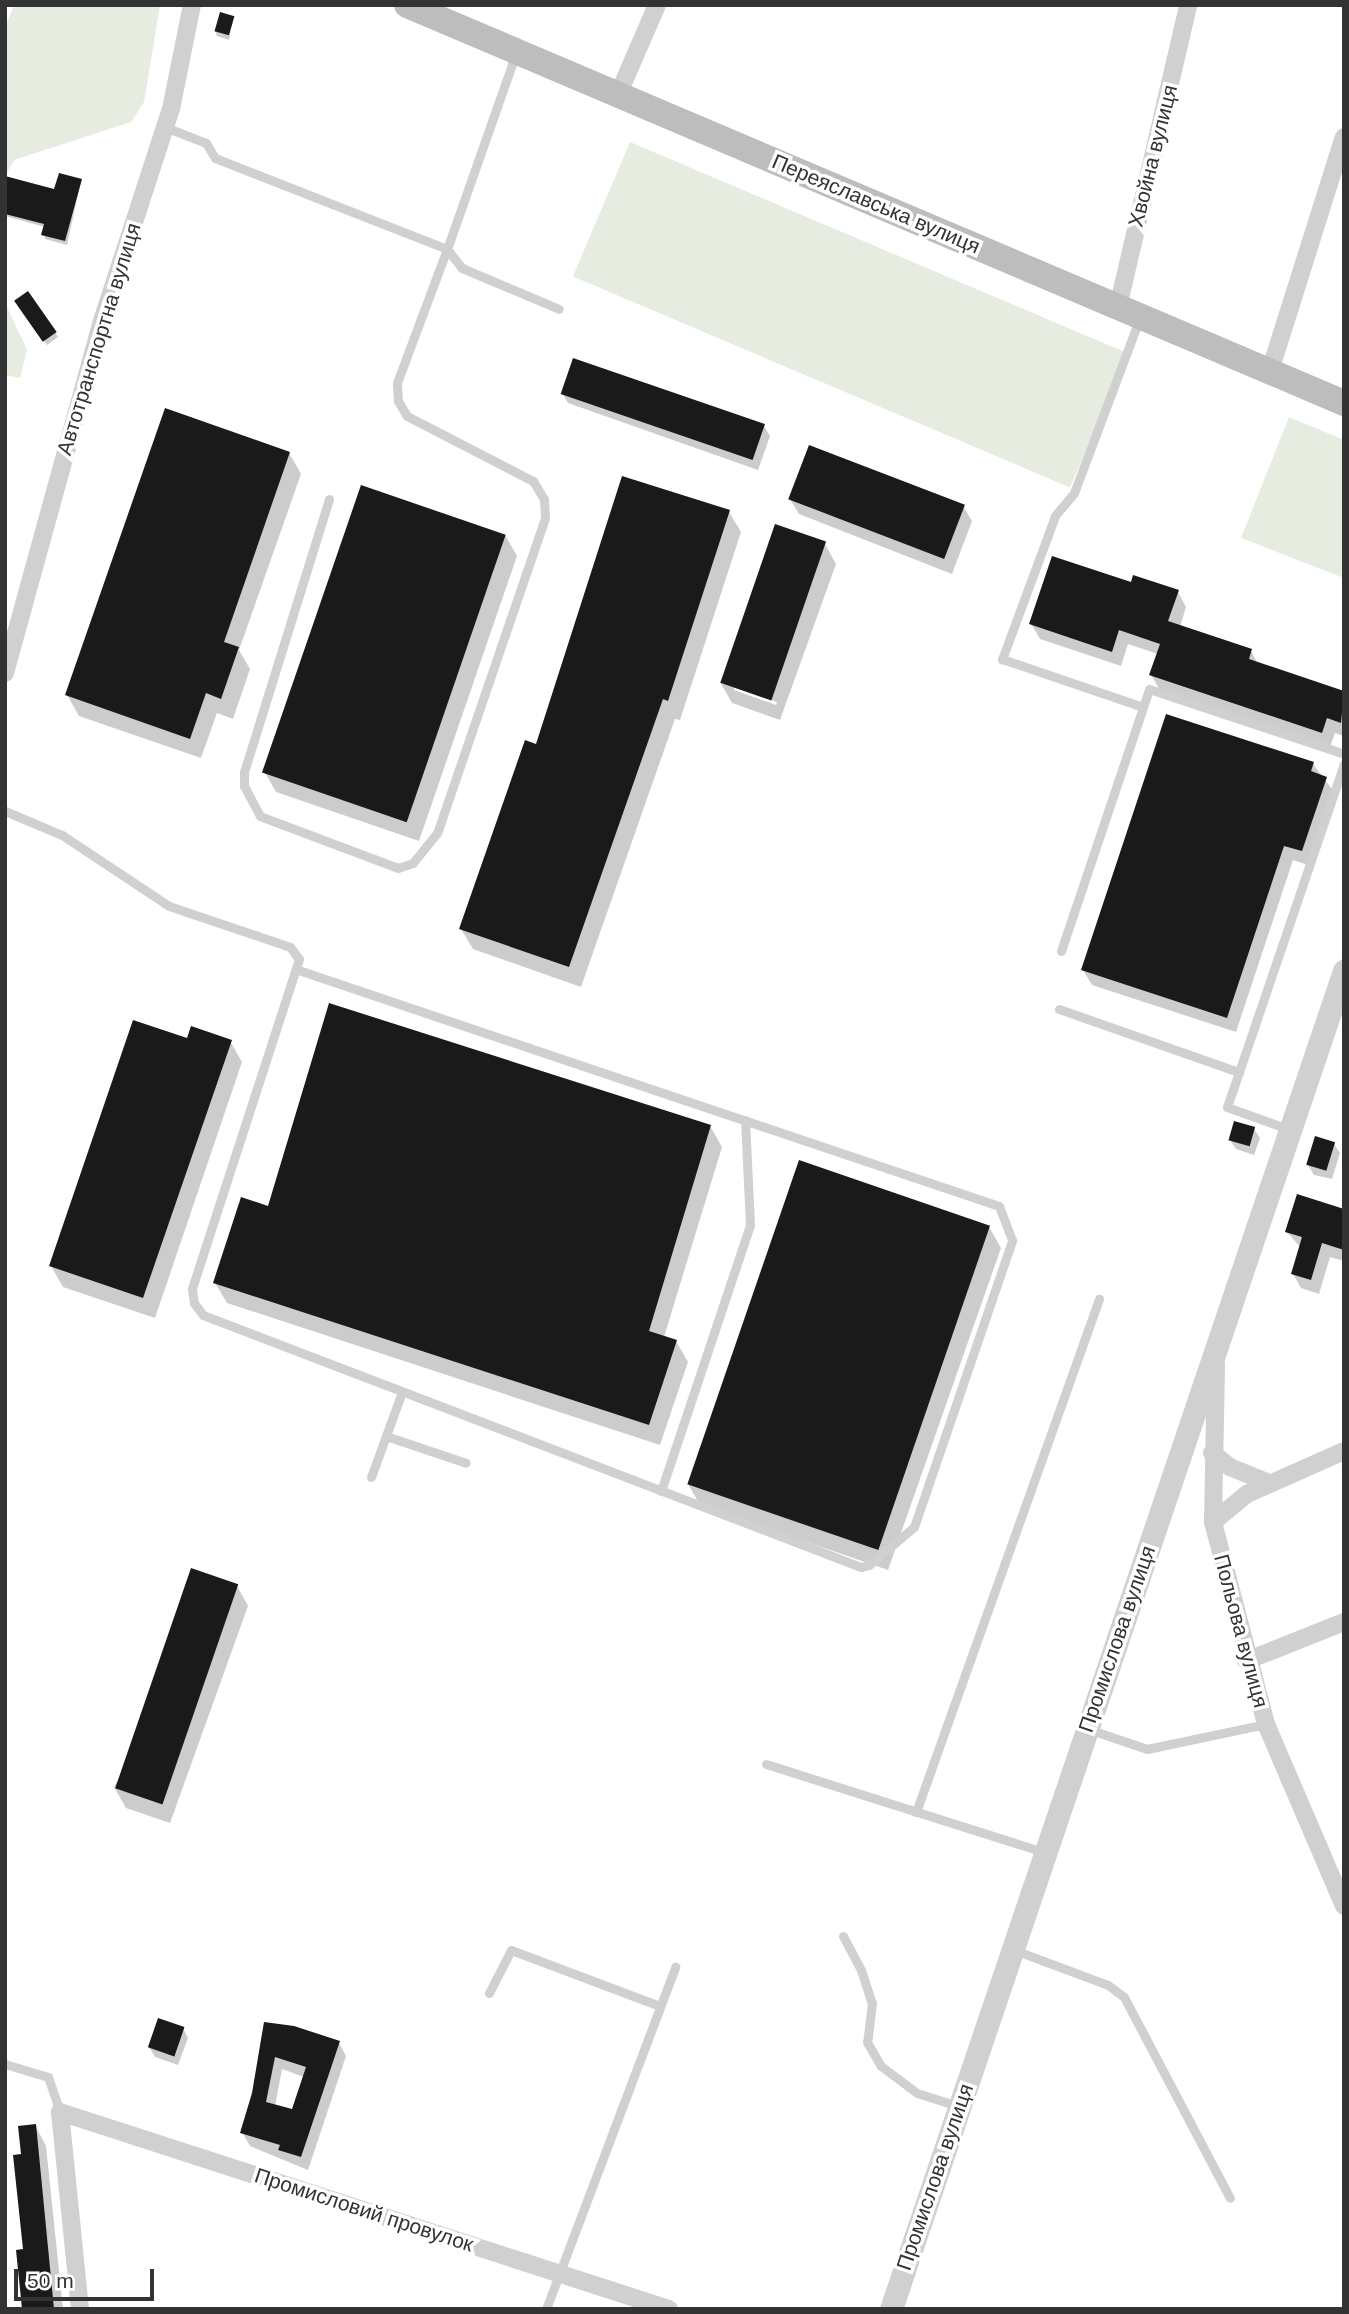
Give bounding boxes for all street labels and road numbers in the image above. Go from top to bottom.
street label: Хвойна вулиця [1123,82,1183,230]
street label: Переяславська вулиця [768,149,984,259]
street label: Автотранспортна вулиця [52,220,146,458]
street label: Промислова вулиця [1073,1542,1161,1736]
street label: Польова вулиця [1208,1552,1274,1710]
street label: Промислова вулиця [891,2080,979,2274]
street label: Промисловий провулок [251,2163,477,2257]

